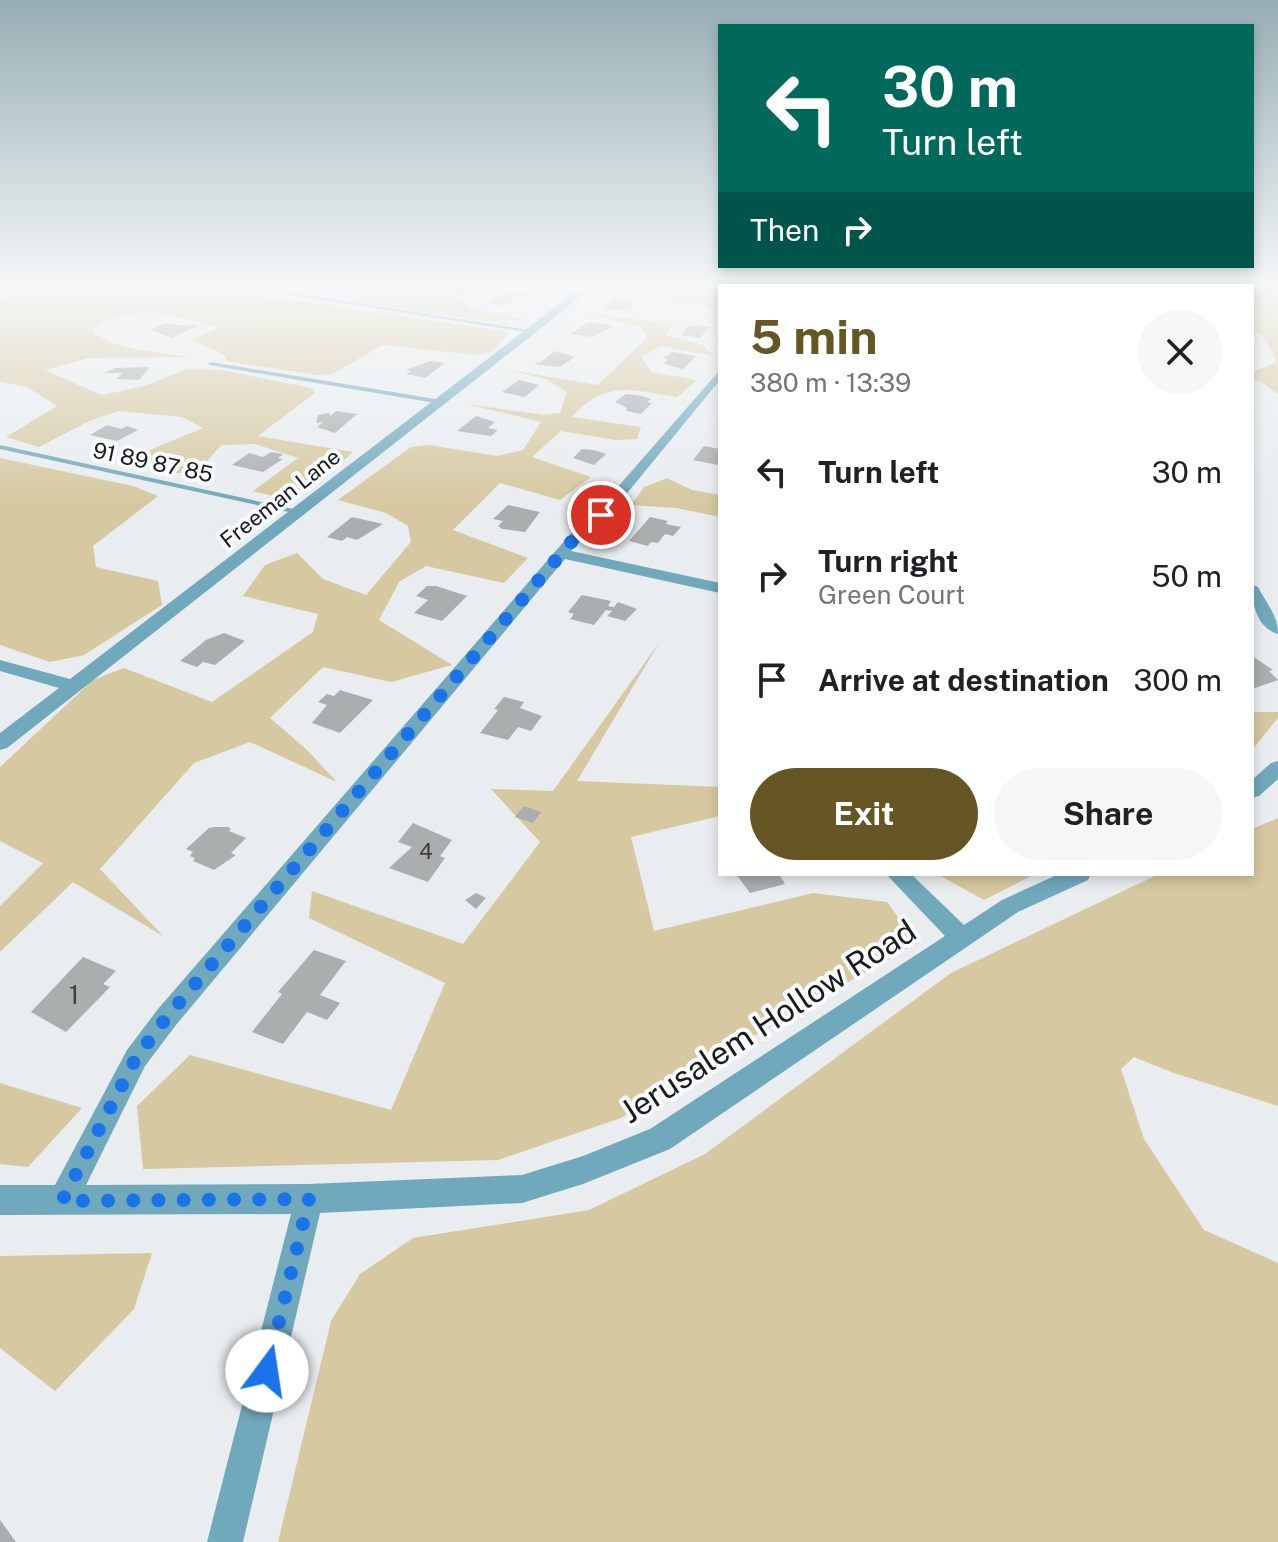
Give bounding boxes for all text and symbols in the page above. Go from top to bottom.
text: 30 m [882,54,1018,120]
icon: left [750,56,854,160]
text: Turn left [882,121,1023,163]
icon: right [835,208,879,252]
text: Then [750,212,819,248]
text: 5 min [750,308,878,365]
button: close [1138,310,1222,394]
text: 380 m · 13:39 [750,367,911,398]
street label: 91 89 87 85 [91,437,215,487]
street label: Freeman Lane [215,443,345,553]
icon: left [750,450,794,494]
text: Turn left [818,454,939,490]
text: 30 m [1152,454,1222,490]
pin [567,481,635,549]
icon: arrive [579,493,623,537]
text: Turn right [818,543,958,579]
icon: right [750,554,794,598]
text: 50 m [1151,558,1222,594]
text: Green Court [818,579,965,610]
icon: arrive [750,658,794,702]
text: Arrive at destination [818,662,1109,698]
text: 300 m [1134,662,1222,698]
button: Exit [750,768,978,860]
button: Share [994,768,1222,860]
house number: 4 [419,838,433,864]
street label: Jerusalem Hollow Road [613,912,923,1130]
house number: 1 [69,979,79,1010]
position arrow [225,1329,309,1413]

